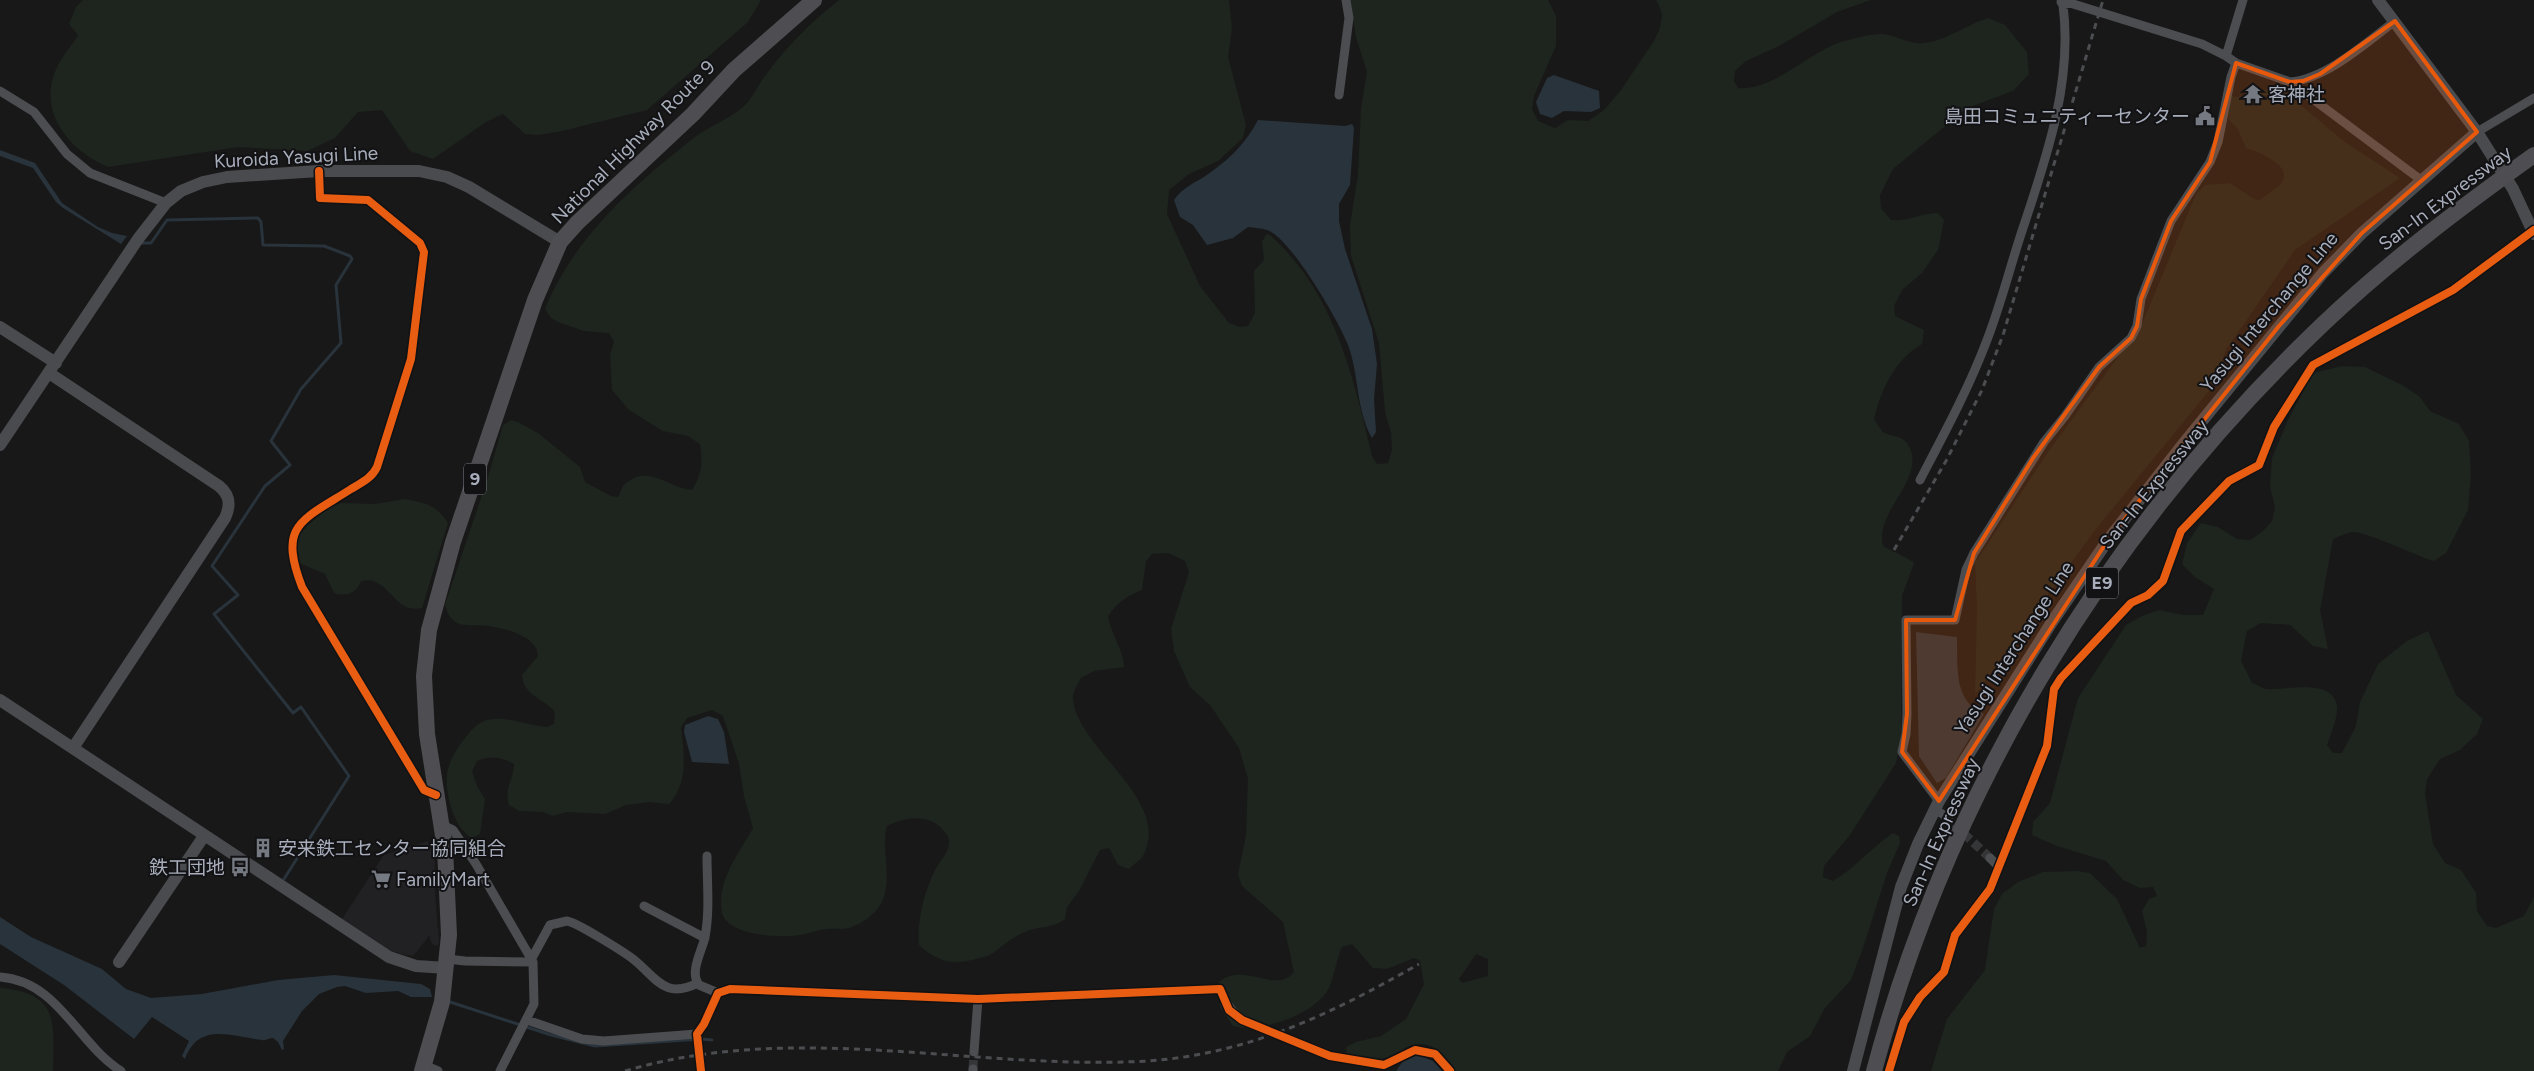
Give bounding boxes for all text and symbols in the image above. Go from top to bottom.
street label: National Highway Route 9 [546,55,720,229]
temple icon: 客神社 [2242,83,2264,105]
place label: 客神社 [2268,83,2325,106]
place label: 島田コミュニティーセンター [1944,105,2190,128]
public building icon: 島田コミュニティーセンター [2194,105,2216,127]
street label: Kuroida Yasugi Line [213,141,379,173]
street label: San-In Expressway [2374,141,2516,255]
street label: Yasugi Interchange Line [2195,227,2343,397]
street label: San-In Expressway [2095,414,2213,554]
road number: 9 [464,464,486,494]
street label: Yasugi Interchange Line [1949,557,2079,739]
road number: E9 [2086,568,2118,598]
street label: San-In Expressway [1898,754,1984,910]
building icon: 安来鉄工センター協同組合 [252,837,274,859]
place label: 安来鉄工センター協同組合 [278,837,506,860]
place label: 鉄工団地 [149,856,225,879]
bus stop icon: 鉄工団地 [229,856,251,878]
supermarket icon: FamilyMart [370,868,392,890]
place label: FamilyMart [396,868,490,891]

